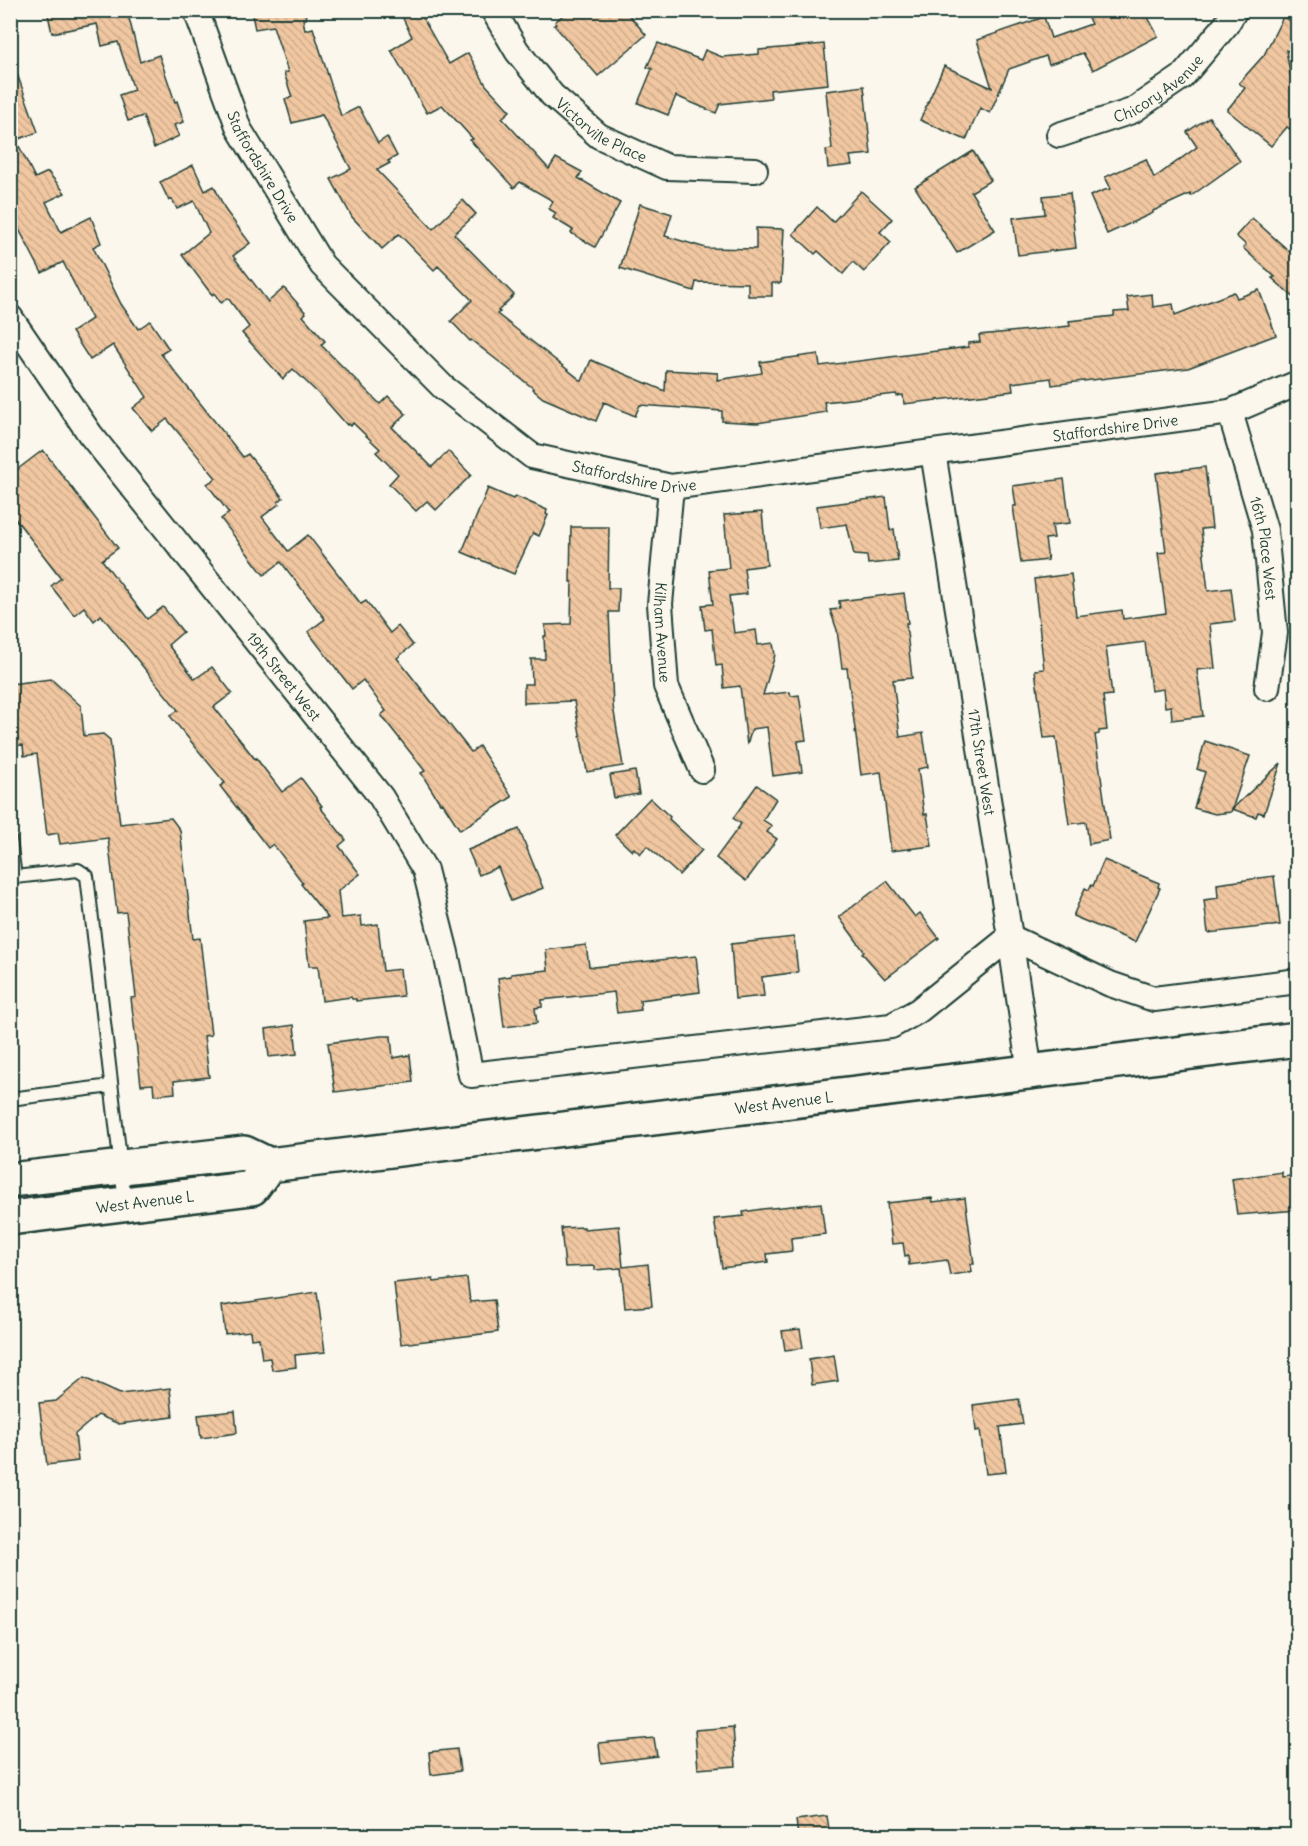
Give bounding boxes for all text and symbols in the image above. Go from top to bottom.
street label: Chicory Avenue [1111,50,1207,126]
street label: Victorville Place [552,93,650,166]
street label: Staffordshire Drive [224,108,303,226]
street label: Staffordshire Drive [1051,410,1179,445]
street label: Staffordshire Drive [570,456,697,496]
street label: 16th Place West [1246,494,1281,601]
street label: Kilham Avenue [650,582,675,683]
street label: 19th Street West [243,628,325,724]
street label: 17th Street West [964,708,1000,817]
street label: West Avenue L [734,1087,834,1117]
street label: West Avenue L [95,1186,195,1217]

